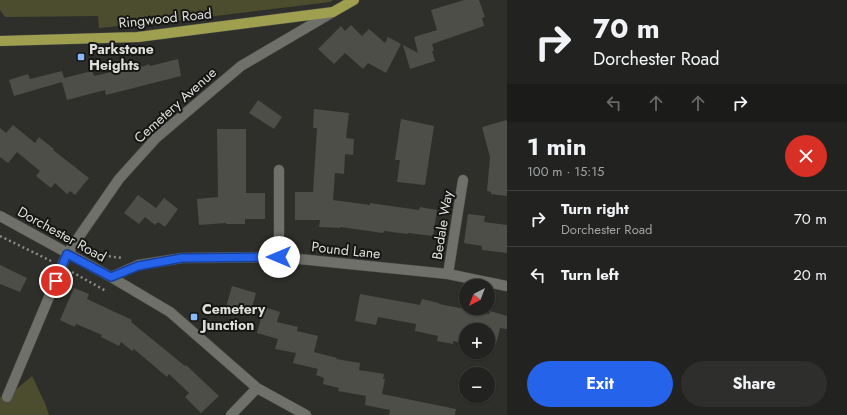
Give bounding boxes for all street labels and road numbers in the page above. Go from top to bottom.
street label: Ringwood Road [117,3,213,33]
street label: Cemetery Avenue [129,63,221,147]
street label: Bedale Way [427,188,457,261]
street label: Dorchester Road [14,201,110,267]
street label: Pound Lane [310,236,382,264]

